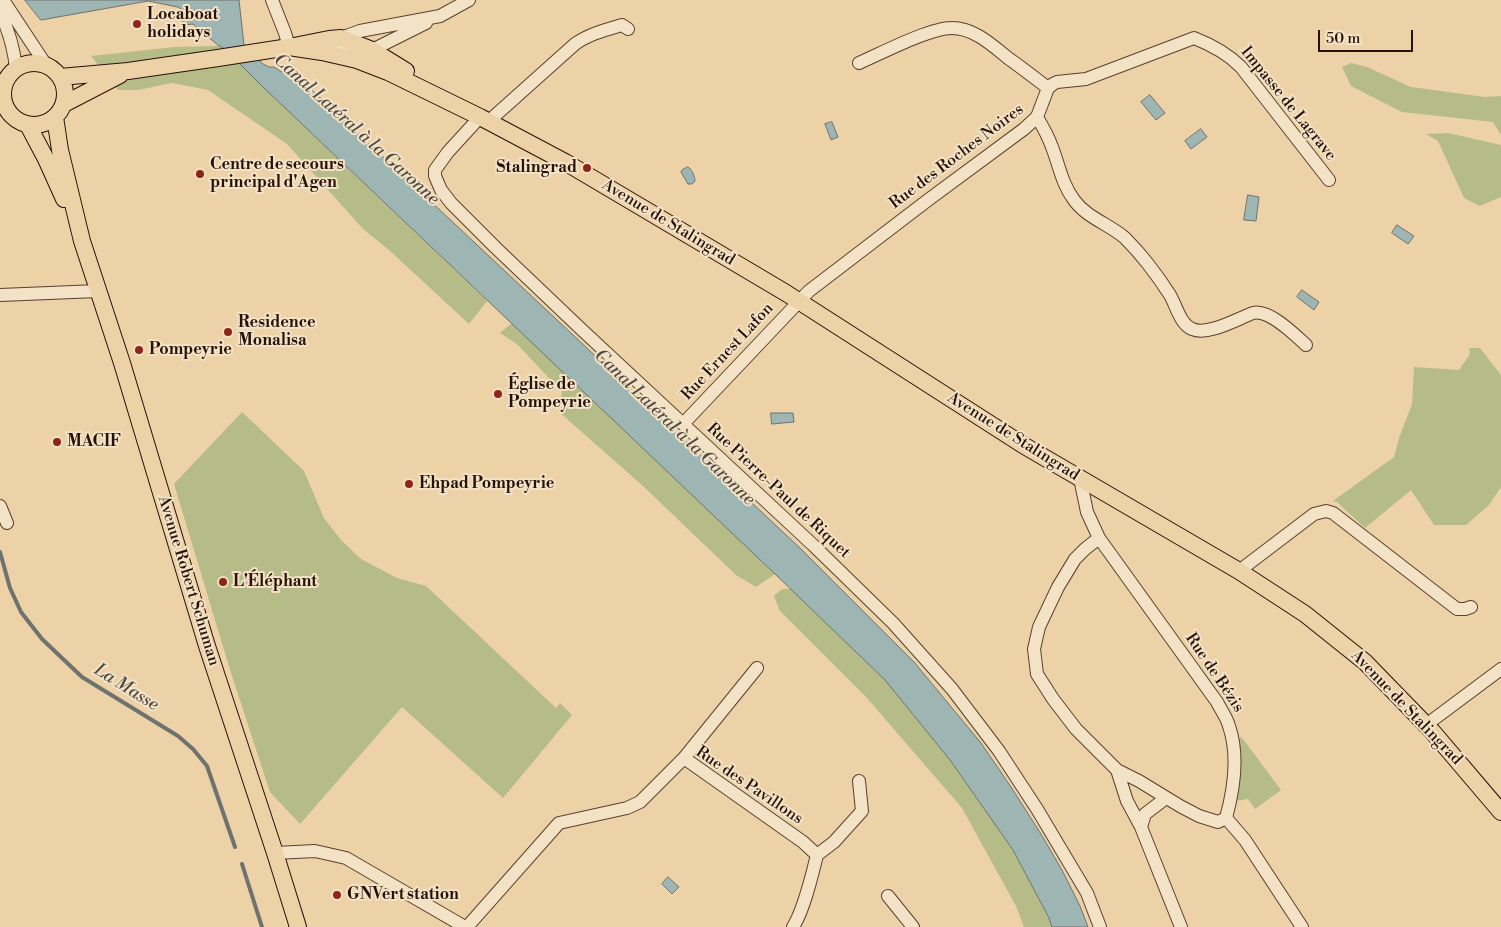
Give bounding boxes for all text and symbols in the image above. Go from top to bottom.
place label: Locaboat holidays [147,5,218,43]
marker: Locaboat holidays [131,18,143,30]
scale bar [1321,20,1416,52]
text: 50 m [1326,29,1360,48]
street label: Impasse de Lagrave [1236,43,1340,165]
water label: Canal Latéral à la Garonne [269,50,443,210]
street label: Rue des Roches Noires [886,100,1028,214]
place label: Centre de secours principal d'Agen [210,155,344,193]
place label: Stalingrad [496,158,577,178]
marker: Stalingrad [581,162,593,174]
marker: Centre de secours principal d'Agen [194,168,206,180]
street label: Avenue de Stalingrad [598,176,738,270]
street label: Rue Ernest Lafon [678,299,778,405]
place label: Residence Monalisa [238,313,316,351]
marker: Residence Monalisa [222,326,234,338]
place label: Pompeyrie [149,340,232,360]
marker: Pompeyrie [133,344,145,356]
water label: Canal Latéral à la Garonne [589,345,759,511]
place label: Église de Pompeyrie [508,375,591,413]
marker: Église de Pompeyrie [492,388,504,400]
street label: Avenue de Stalingrad [943,389,1083,485]
street label: Rue Pierre-Paul de Riquet [702,419,854,563]
place label: MACIF [67,432,121,452]
marker: MACIF [51,436,63,448]
place label: Ehpad Pompeyrie [419,474,554,494]
marker: Ehpad Pompeyrie [403,478,415,490]
street label: Avenue Robert Schuman [153,494,223,668]
place label: L'Éléphant [233,572,317,592]
marker: L'Éléphant [217,576,229,588]
street label: Rue de Bézis [1181,630,1247,716]
street label: Avenue de Stalingrad [1346,647,1466,769]
water label: La Masse [90,660,162,716]
street label: Rue des Pavillons [692,743,806,829]
place label: GNVert station [347,885,459,905]
marker: GNVert station [331,889,343,901]

